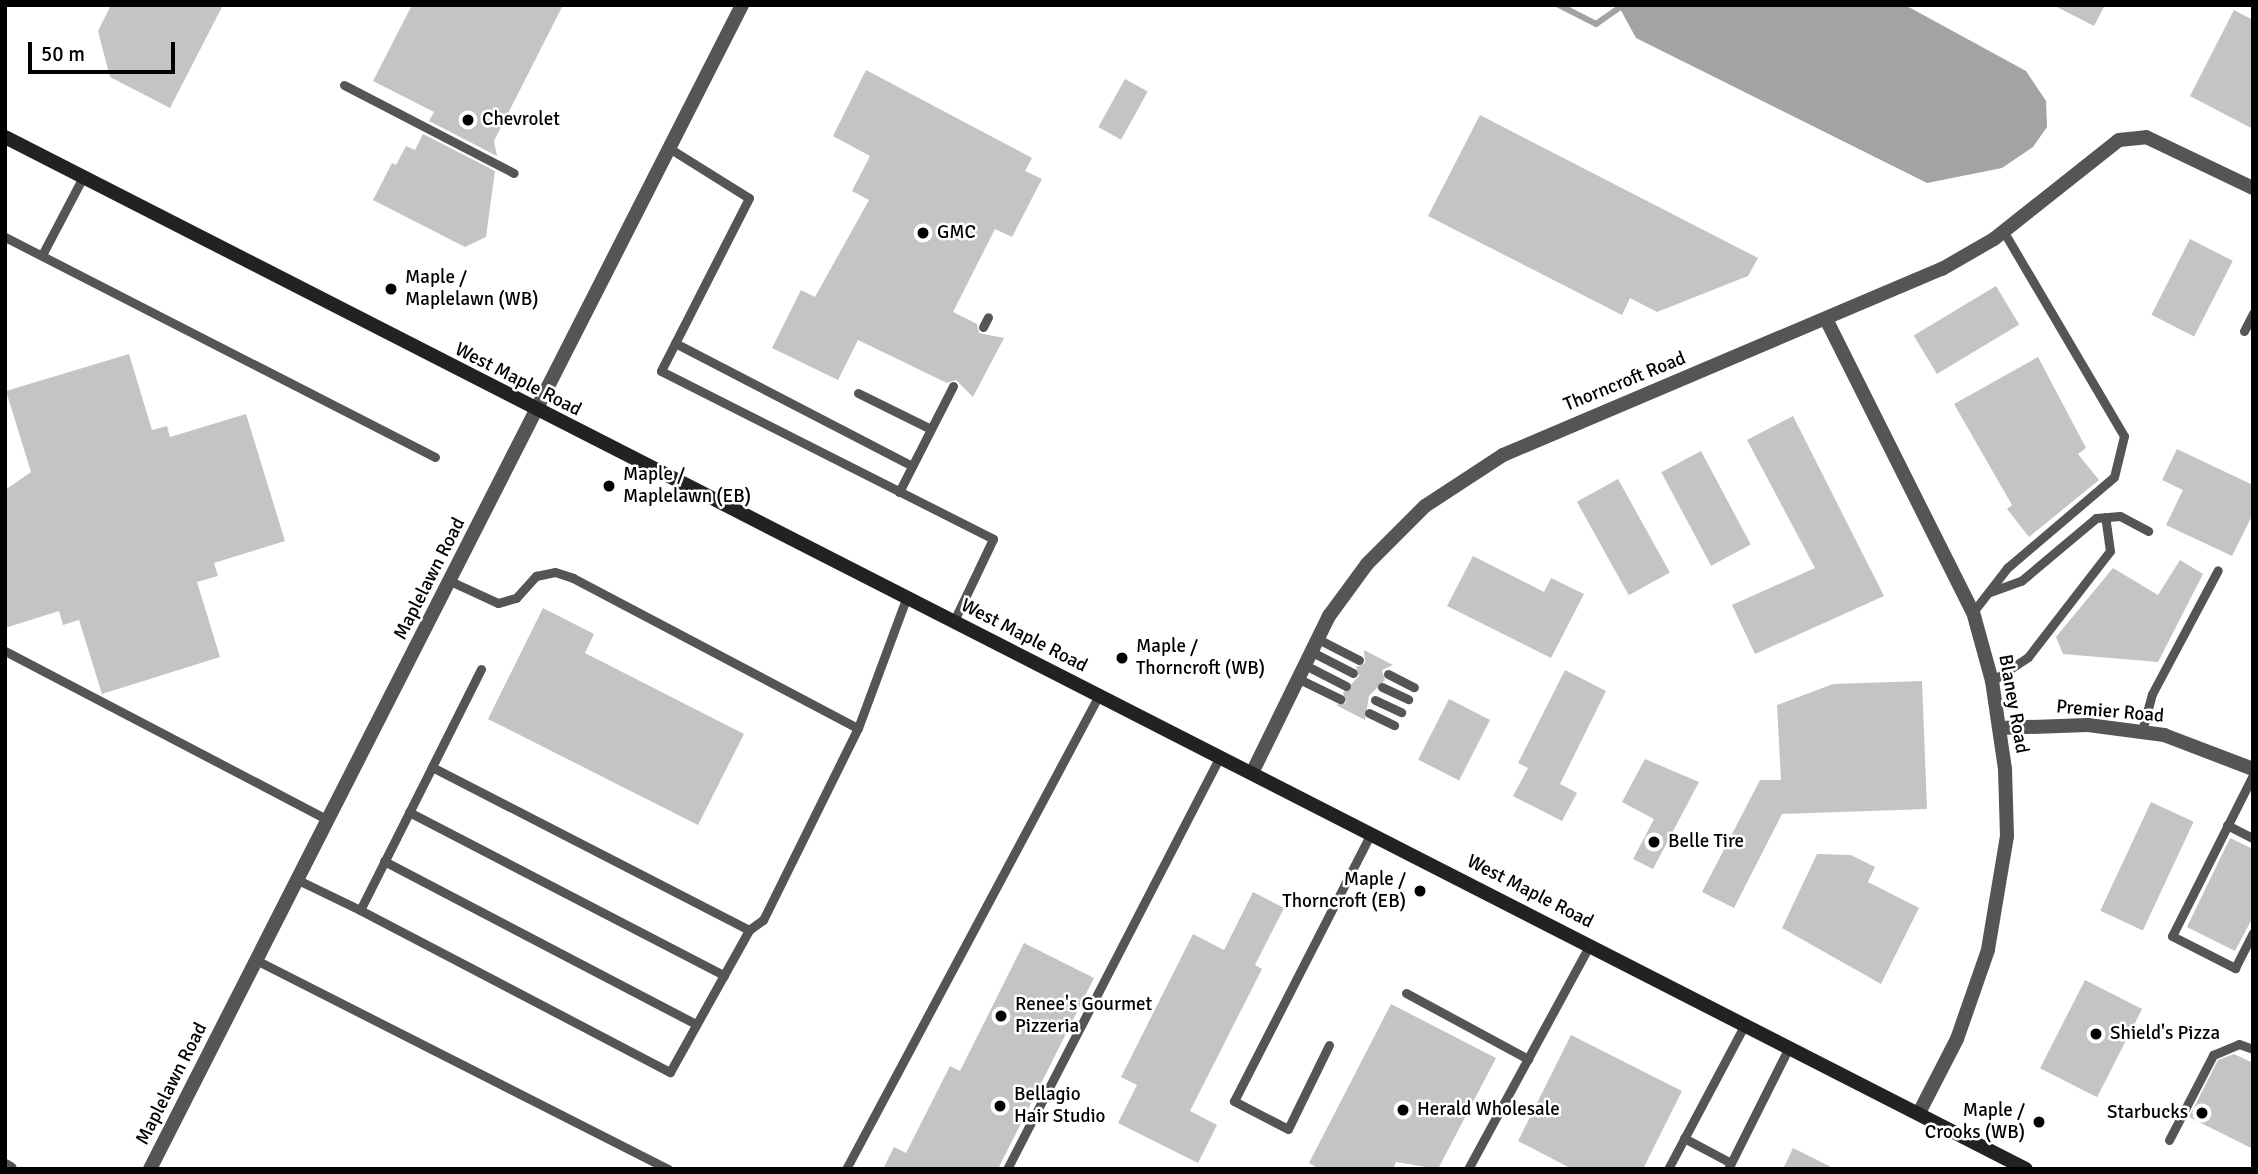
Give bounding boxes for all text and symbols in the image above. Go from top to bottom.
scale bar [32,28,178,72]
text: 50 m [41,41,85,67]
place label: Chevrolet [482,109,560,131]
marker: Chevrolet [460,112,476,128]
place label: GMC [937,222,976,244]
marker: GMC [915,225,931,241]
place label: Maple / Maplelawn (WB) [405,267,538,311]
marker: Maple / Maplelawn (WB) [383,281,399,297]
street label: West Maple Road [451,338,585,422]
street label: Thorncroft Road [1561,347,1689,417]
place label: Maple / Maplelawn (EB) [623,464,751,508]
marker: Maple / Maplelawn (EB) [601,478,617,494]
street label: Maplelawn Road [389,514,471,644]
street label: West Maple Road [957,594,1091,678]
place label: Maple / Thorncroft (WB) [1136,636,1265,680]
marker: Maple / Thorncroft (WB) [1114,650,1130,666]
street label: Blaney Road [1993,653,2033,755]
street label: Premier Road [2055,696,2165,728]
place label: Belle Tire [1668,831,1744,853]
marker: Belle Tire [1646,834,1662,850]
street label: West Maple Road [1463,850,1597,934]
place label: Maple / Thorncroft (EB) [1282,869,1406,913]
marker: Maple / Thorncroft (EB) [1412,883,1428,899]
place label: Renee's Gourmet Pizzeria [1015,994,1152,1038]
marker: Renee's Gourmet Pizzeria [993,1008,1009,1024]
street label: Maplelawn Road [131,1019,213,1149]
place label: Shield's Pizza [2110,1023,2220,1045]
marker: Shield's Pizza [2088,1026,2104,1042]
place label: Bellagio Hair Studio [1014,1084,1105,1128]
marker: Bellagio Hair Studio [992,1098,1008,1114]
place label: Herald Wholesale [1417,1099,1560,1121]
place label: Maple / Crooks (WB) [1925,1100,2025,1144]
marker: Herald Wholesale [1395,1102,1411,1118]
place label: Starbucks [2107,1102,2188,1124]
marker: Starbucks [2194,1105,2210,1121]
marker: Maple / Crooks (WB) [2031,1114,2047,1130]

